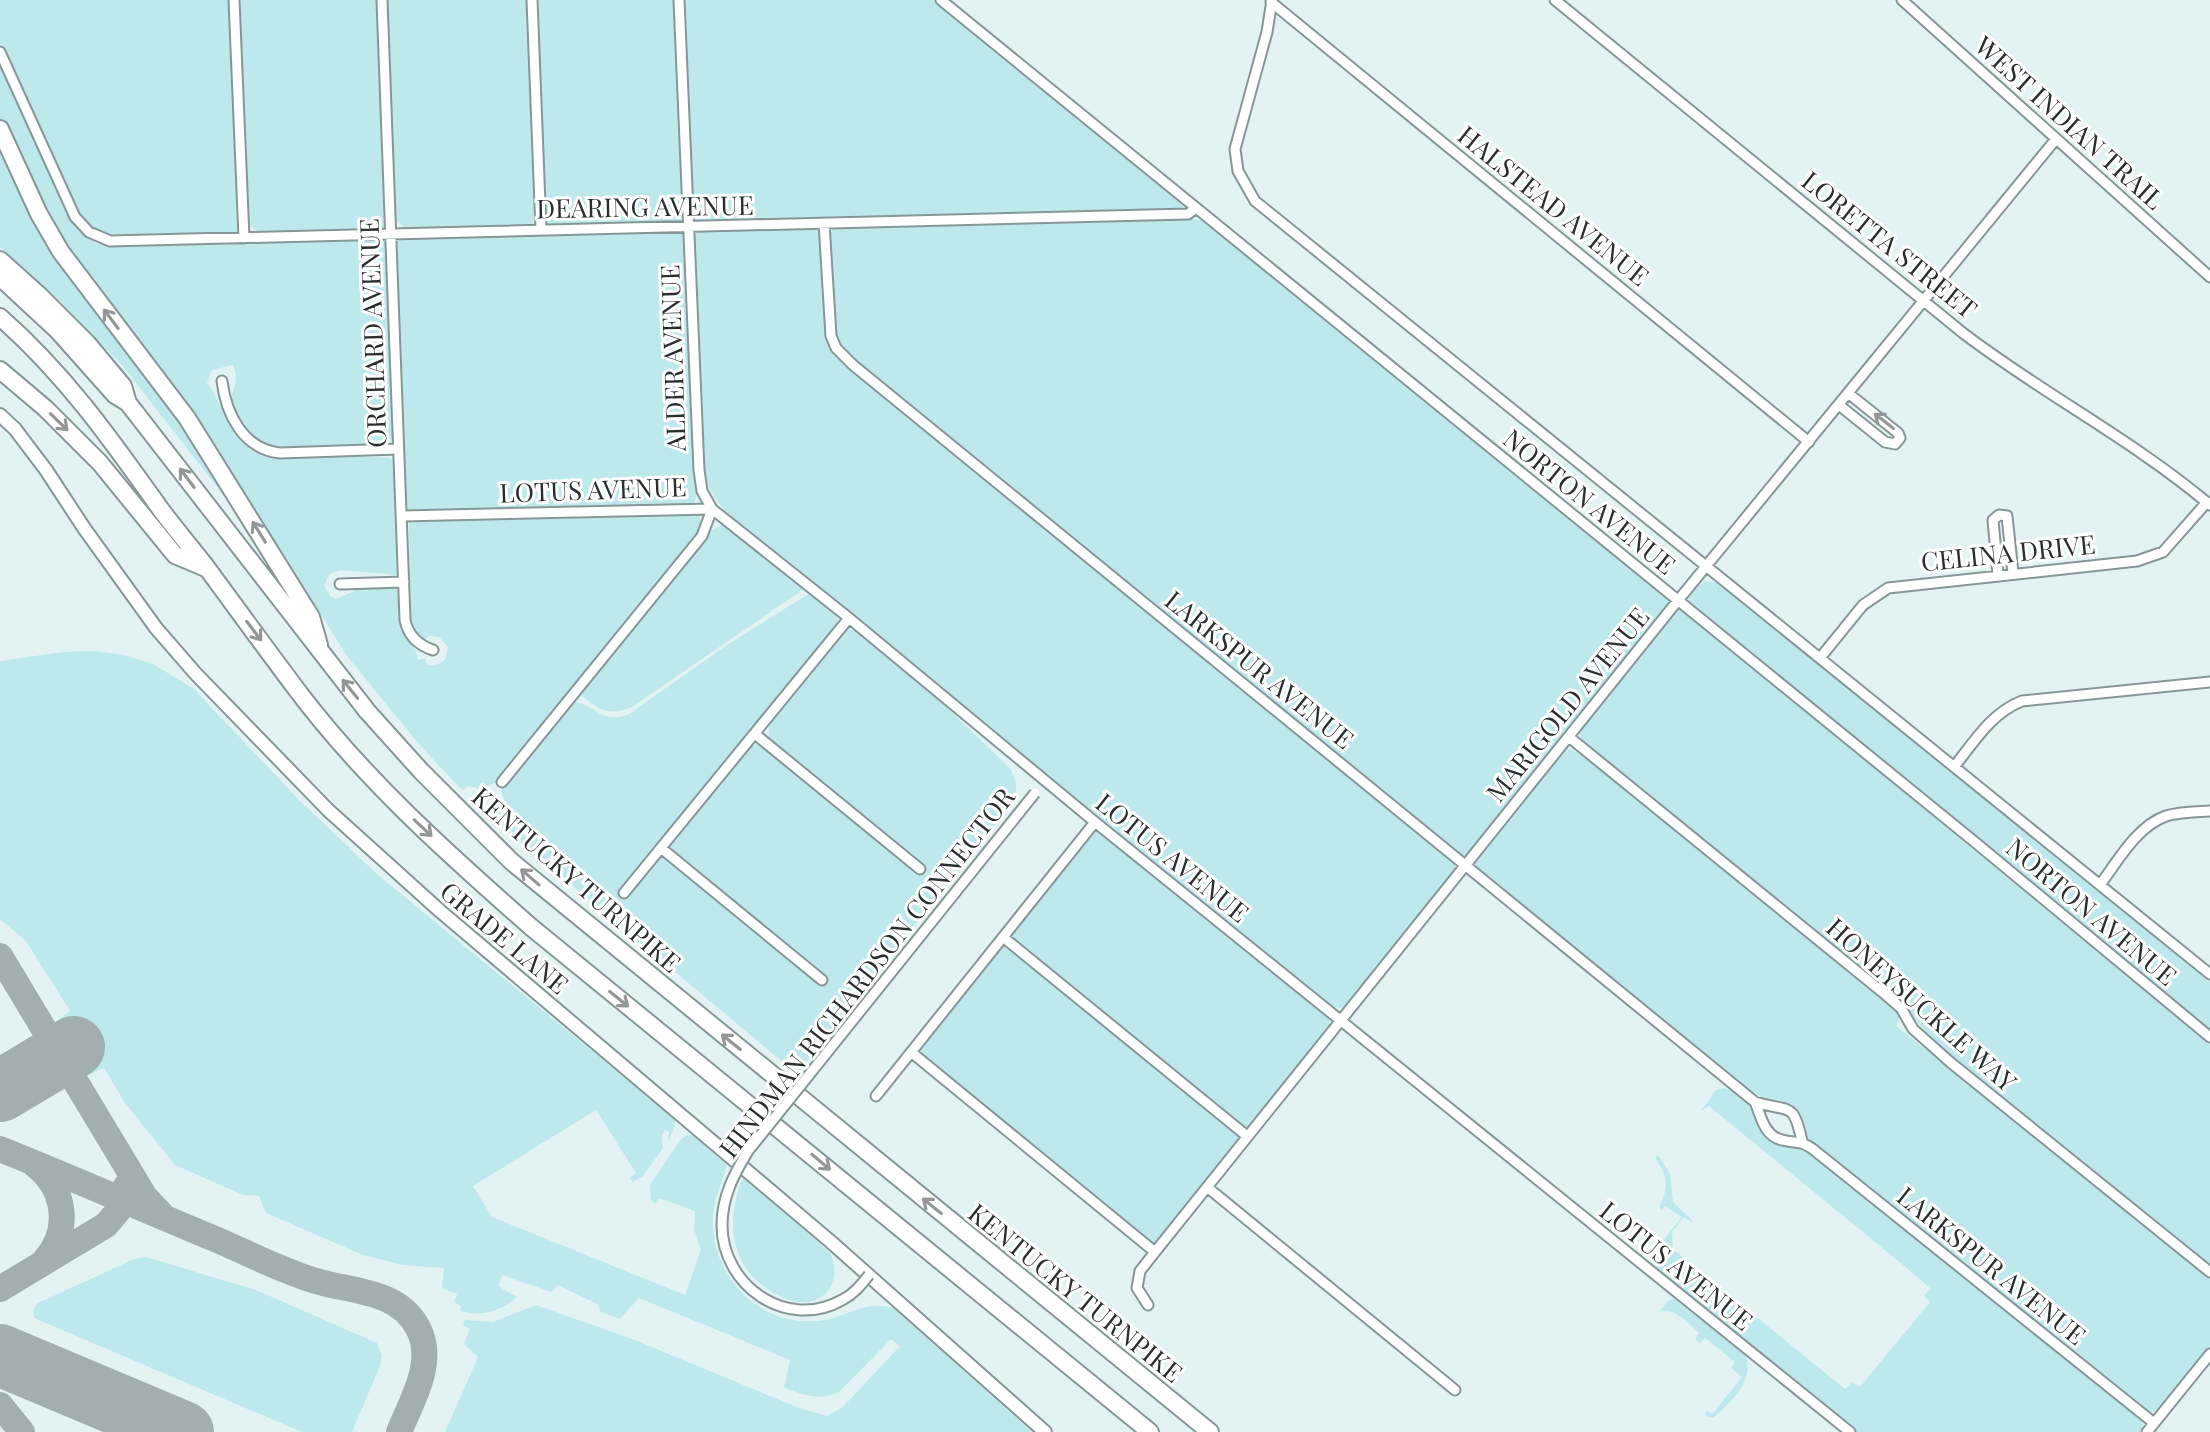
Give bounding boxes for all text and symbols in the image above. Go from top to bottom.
street label: WEST INDIAN TRAIL [1967,27,2172,216]
street label: HALSTEAD AVENUE [1451,117,1657,293]
street label: LORETTA STREET [1795,162,1985,326]
street label: DEARING AVENUE [536,187,754,225]
street label: ORCHARD AVENUE [351,218,393,448]
street label: ALDER AVENUE [651,264,693,453]
one-way arrow [102,308,119,330]
one-way arrow [49,412,69,431]
one-way arrow [1874,413,1895,430]
street label: NORTON AVENUE [1497,421,1683,581]
one-way arrow [178,468,195,489]
street label: LOTUS AVENUE [499,468,687,510]
one-way arrow [251,521,267,544]
street label: CELINA DRIVE [1919,525,2097,579]
street label: LARKSPUR AVENUE [1158,582,1362,756]
street label: MARIGOLD AVENUE [1478,600,1656,808]
one-way arrow [245,620,262,641]
one-way arrow [342,679,359,700]
street label: KENTUCKY TURNPIKE [465,778,689,980]
street label: HINDMAN RICHARDSON CONNECTOR [710,779,1022,1164]
street label: LOTUS AVENUE [1089,784,1257,930]
one-way arrow [413,819,433,838]
street label: NORTON AVENUE [1999,829,2185,993]
one-way arrow [520,868,540,886]
street label: GRADE LANE [434,873,576,1001]
street label: HONEYSUCKLE WAY [1820,909,2025,1099]
one-way arrow [608,990,629,1008]
one-way arrow [721,1033,742,1050]
one-way arrow [810,1153,831,1171]
street label: LARKSPUR AVENUE [1890,1178,2094,1352]
street label: LOTUS AVENUE [1593,1192,1761,1338]
street label: KENTUCKY TURNPIKE [962,1195,1190,1389]
one-way arrow [922,1198,943,1215]

